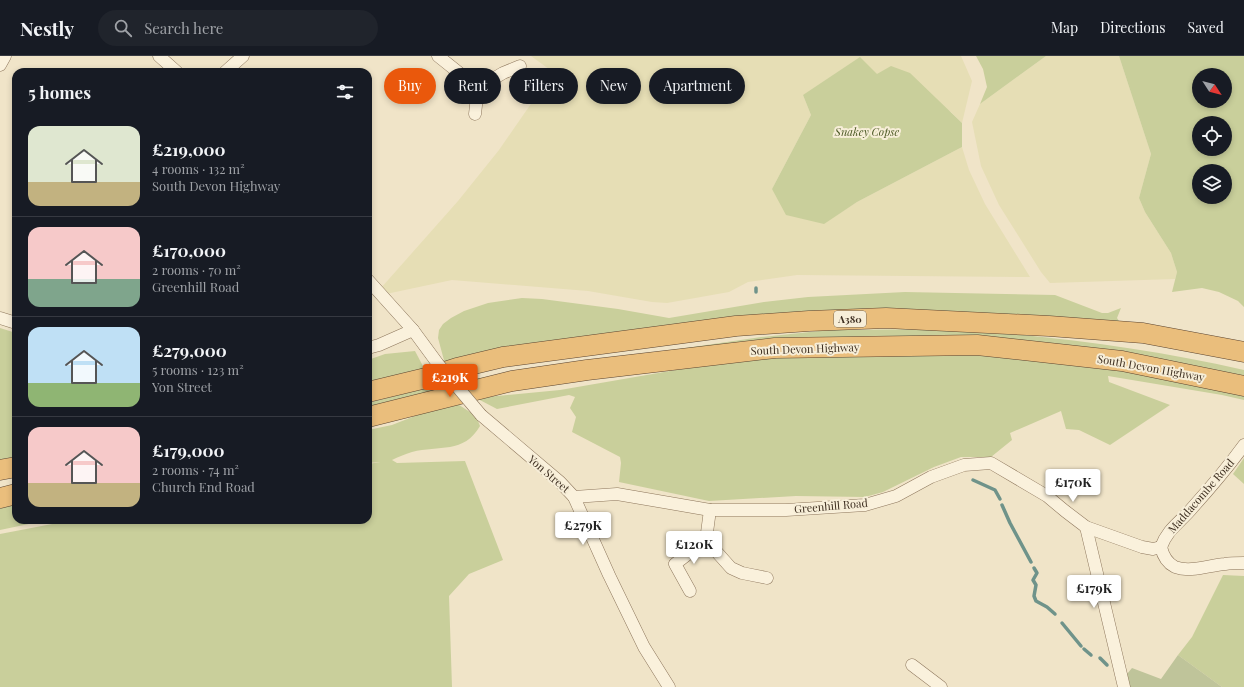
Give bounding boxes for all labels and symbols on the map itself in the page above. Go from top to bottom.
north arrow [1192,68,1232,108]
park label: Snakey Copse [834,124,899,139]
road number: A380 [834,311,866,327]
street label: South Devon Highway [750,339,860,358]
street label: South Devon Highway [1096,351,1206,384]
pin: £219K [422,364,478,398]
street label: Yon Street [525,451,573,496]
street label: Maddacombe Road [1164,455,1237,536]
pin: £170K [1045,469,1101,503]
street label: Greenhill Road [794,495,869,516]
pin: £279K [555,512,611,546]
pin: £120K [666,531,722,565]
pin: £179K [1066,575,1122,609]

